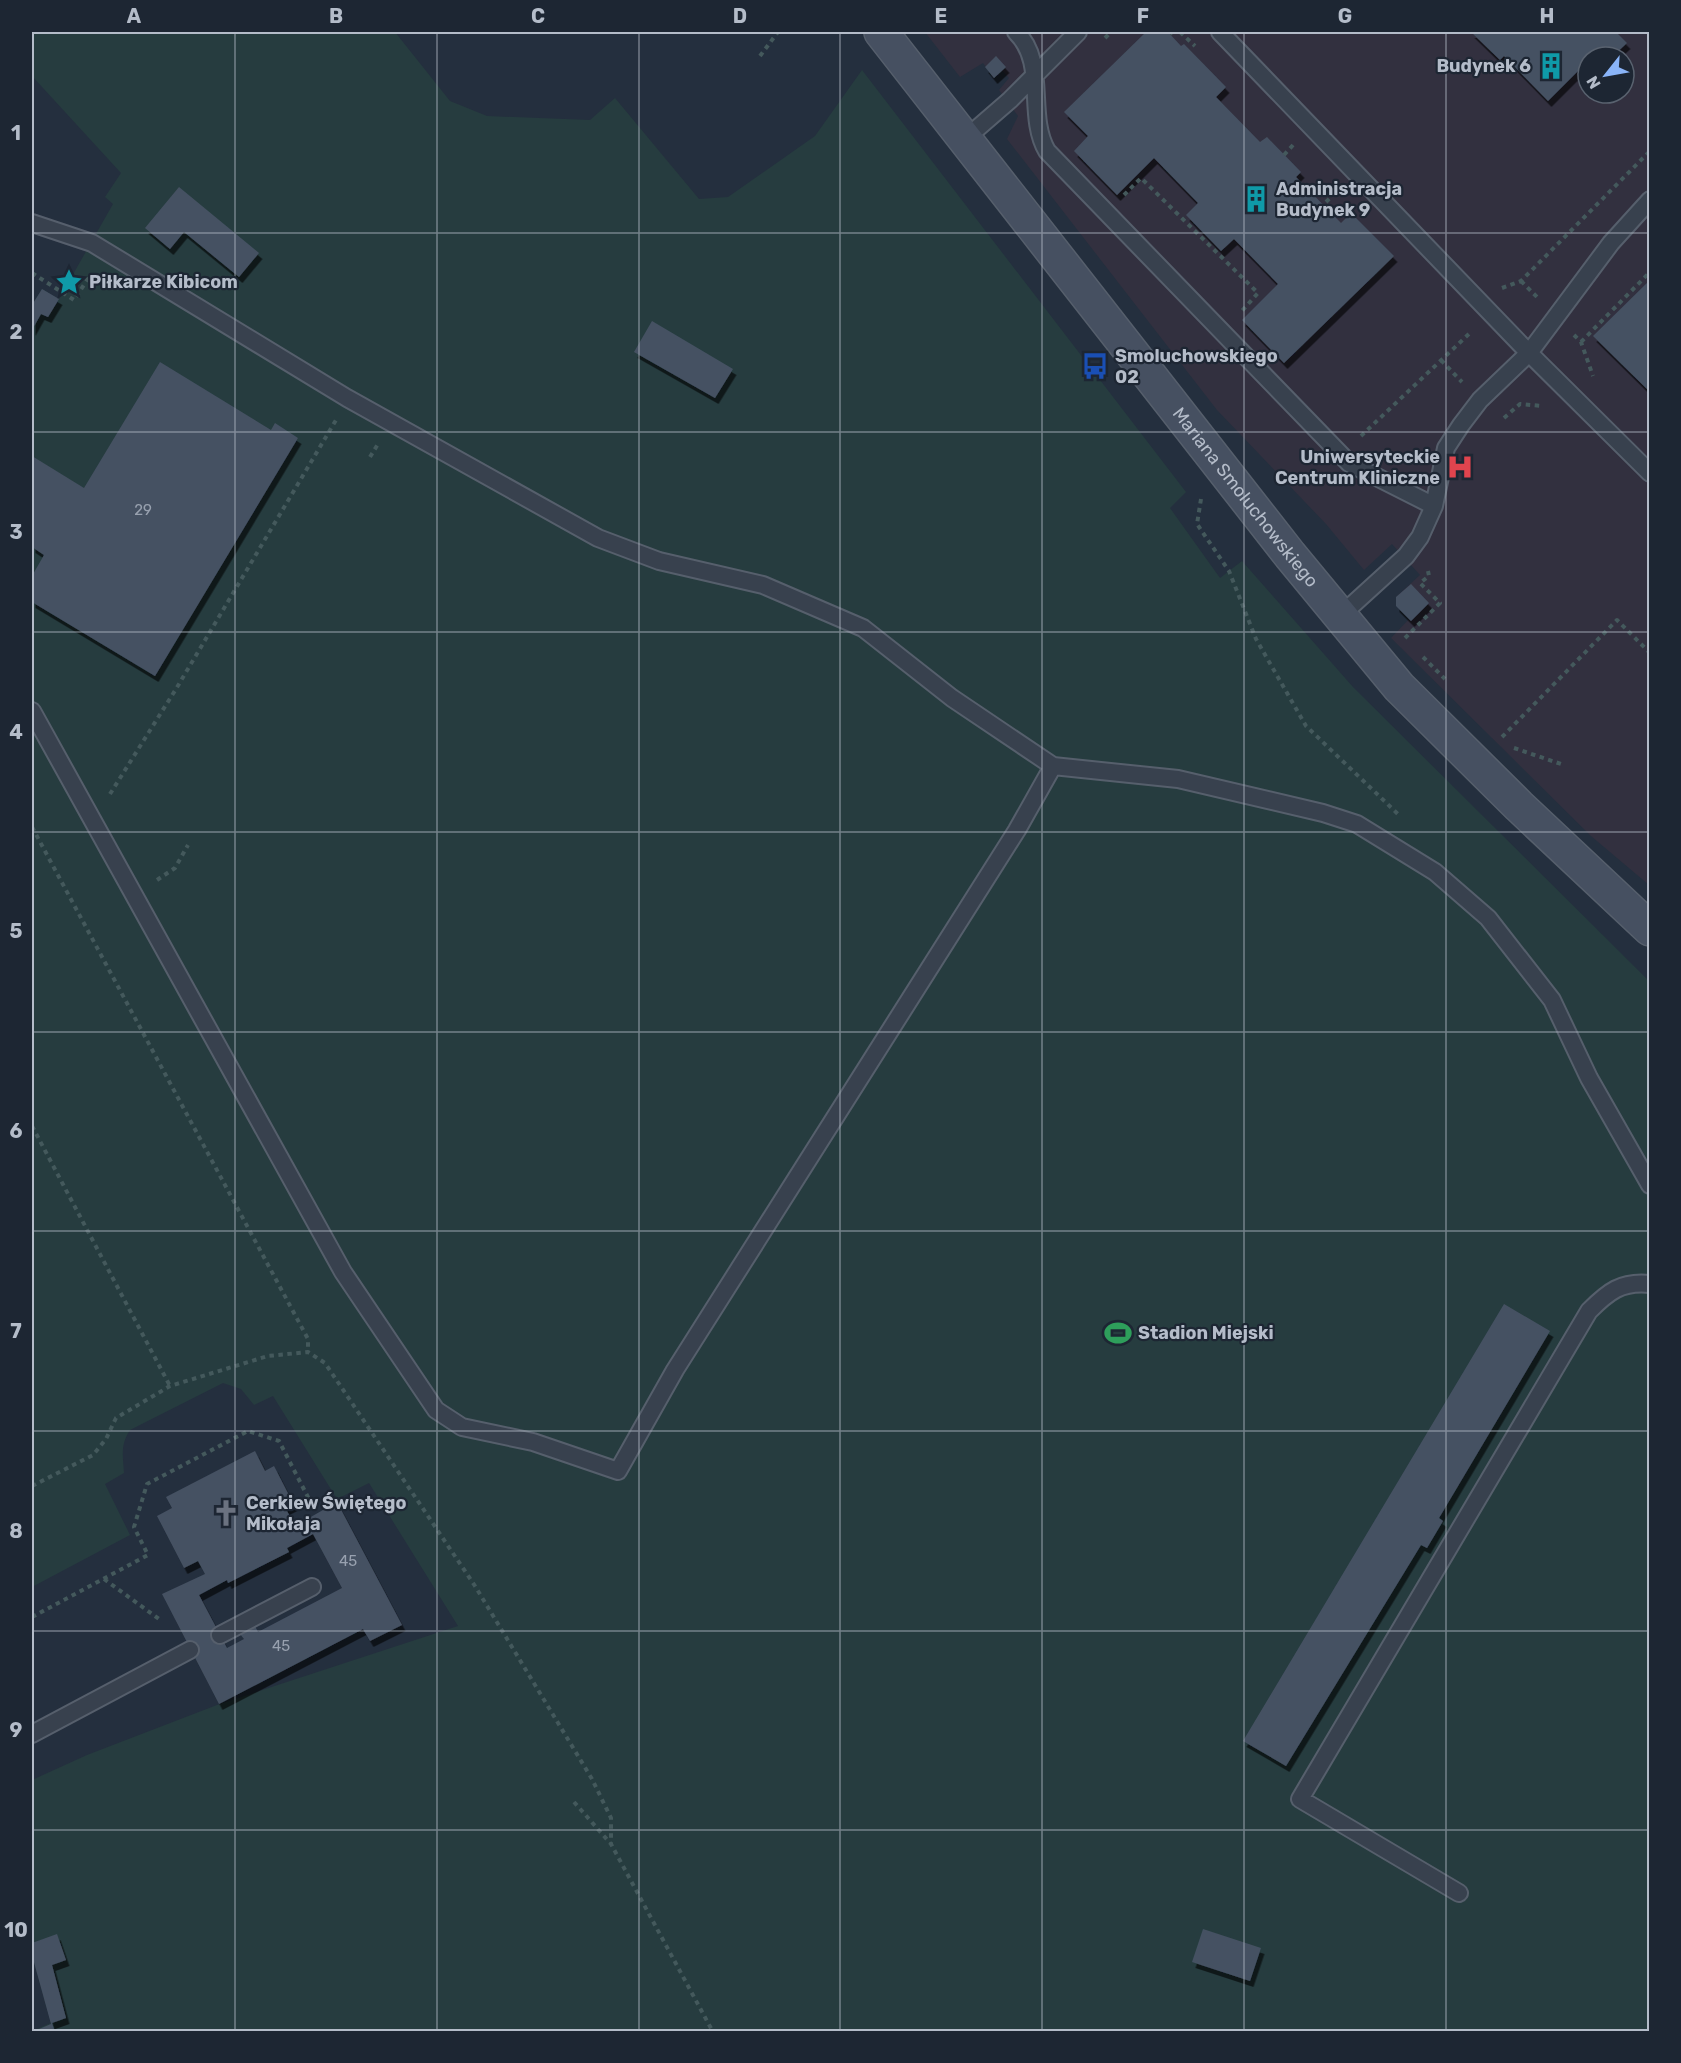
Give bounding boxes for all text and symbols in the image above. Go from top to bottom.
text: A [127,4,142,28]
text: B [329,4,343,28]
text: C [531,4,545,28]
text: D [733,4,747,28]
text: E [935,4,947,28]
text: F [1137,4,1149,28]
text: G [1338,4,1352,28]
text: H [1540,4,1554,28]
north arrow [1576,45,1636,105]
building icon: Budynek 6 [1536,51,1566,81]
place label: Budynek 6 [1436,55,1531,77]
text: N [1582,73,1605,92]
text: 1 [11,121,21,145]
place label: Administracja Budynek 9 [1276,178,1402,221]
building icon: Administracja Budynek 9 [1241,184,1271,214]
place icon: Piłkarze Kibicom [54,267,84,297]
place label: Piłkarze Kibicom [89,271,238,293]
text: 2 [10,320,23,344]
place label: Smoluchowskiego 02 [1115,345,1278,388]
bus stop icon: Smoluchowskiego 02 [1080,351,1110,381]
street label: Mariana Smoluchowskiego [1168,403,1323,592]
place label: Uniwersyteckie Centrum Kliniczne [1275,446,1440,489]
hospital icon: Uniwersyteckie Centrum Kliniczne [1445,452,1475,482]
house number: 29 [134,501,152,519]
text: 3 [9,520,23,544]
text: 4 [9,720,23,744]
text: 5 [10,919,23,943]
text: 6 [9,1119,23,1143]
sports icon: Stadion Miejski [1103,1318,1133,1348]
text: 7 [10,1319,22,1343]
place label: Stadion Miejski [1138,1322,1274,1344]
place label: Cerkiew Świętego Mikołaja [246,1492,406,1535]
church icon: Cerkiew Świętego Mikołaja [211,1498,241,1528]
text: 8 [9,1519,23,1543]
house number: 45 [339,1552,357,1570]
house number: 45 [272,1637,290,1655]
text: 9 [10,1718,23,1742]
text: 10 [4,1918,28,1942]

